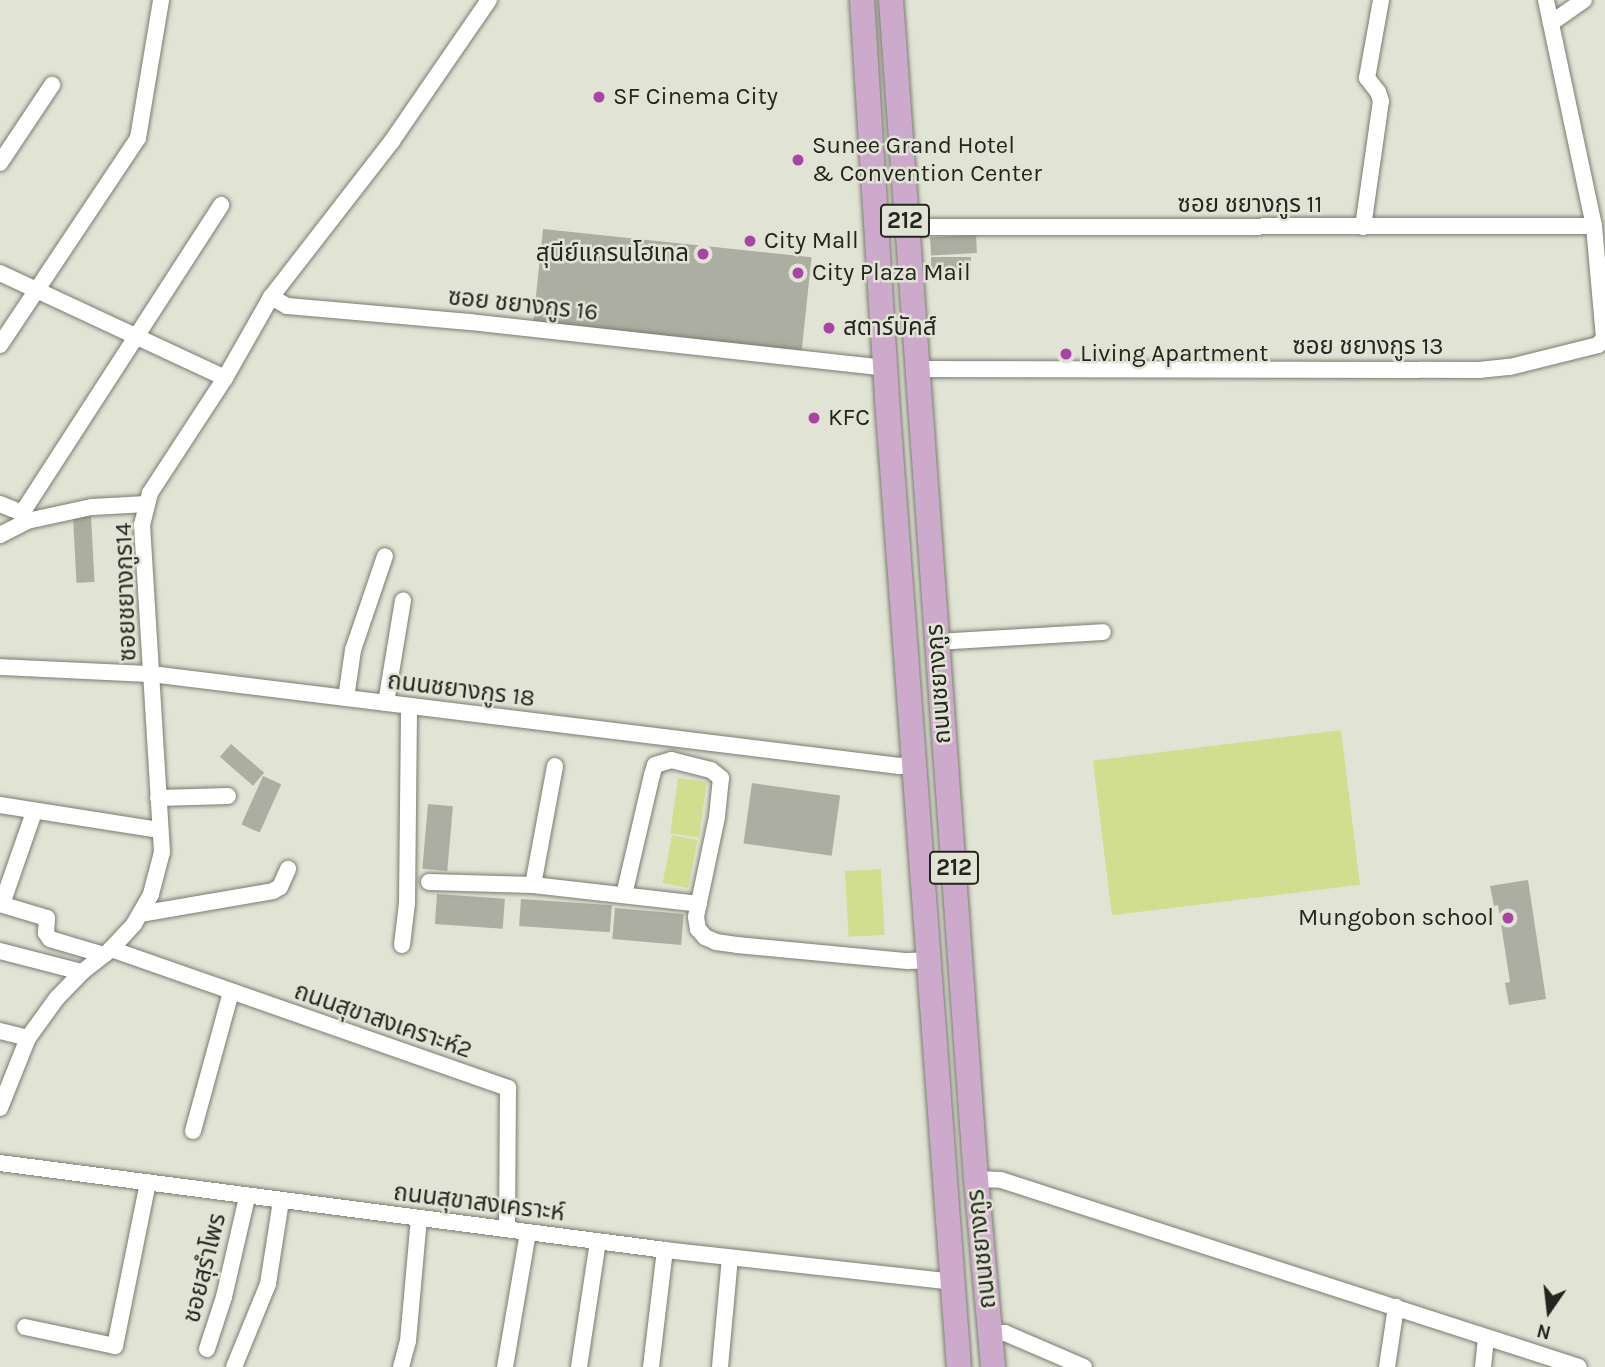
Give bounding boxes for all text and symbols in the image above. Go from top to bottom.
place label: SF Cinema City [613,83,778,111]
marker: SF Cinema City [591,89,607,105]
place label: Sunee Grand Hotel & Convention Center [812,132,1042,188]
marker: Sunee Grand Hotel & Convention Center [790,152,806,168]
street label: ซอย ชยางกูร 11 [1178,191,1322,219]
road number: 212 [879,202,931,241]
place label: City Mall [764,227,859,255]
marker: City Mall [742,233,758,249]
place label: สุนีย์แกรนโฮเทล [536,240,689,268]
marker: สุนีย์แกรนโฮเทล [695,246,711,262]
place label: City Plaza Mail [812,259,971,287]
marker: City Plaza Mail [790,265,806,281]
street label: ซอย ชยางกูร 16 [447,283,599,327]
place label: สตาร์บัคส์ [843,314,936,342]
marker: สตาร์บัคส์ [821,320,837,336]
street label: ซอย ชยางกูร 13 [1292,333,1444,361]
place label: Living Apartment [1080,340,1268,368]
marker: Living Apartment [1058,346,1074,362]
place label: KFC [828,404,870,432]
marker: KFC [806,410,822,426]
street label: ซอยชยางกูร14 [109,522,143,662]
street label: ถนนชยางกูร [920,623,958,745]
street label: ถนนชยางกูร 18 [386,667,536,713]
road number: 212 [928,848,980,888]
place label: Mungobon school [1298,904,1494,932]
marker: Mungobon school [1500,910,1516,926]
street label: ถนนสุขาสงเคราะห์2 [290,977,476,1065]
street label: ถนนสุขาสงเคราะห์ [392,1178,566,1228]
street label: ถนนชยางกูร [961,1188,1003,1310]
street label: ชอยสุรำโพร [178,1210,232,1326]
north arrow [1514,1276,1584,1346]
text: N [1535,1319,1553,1344]

